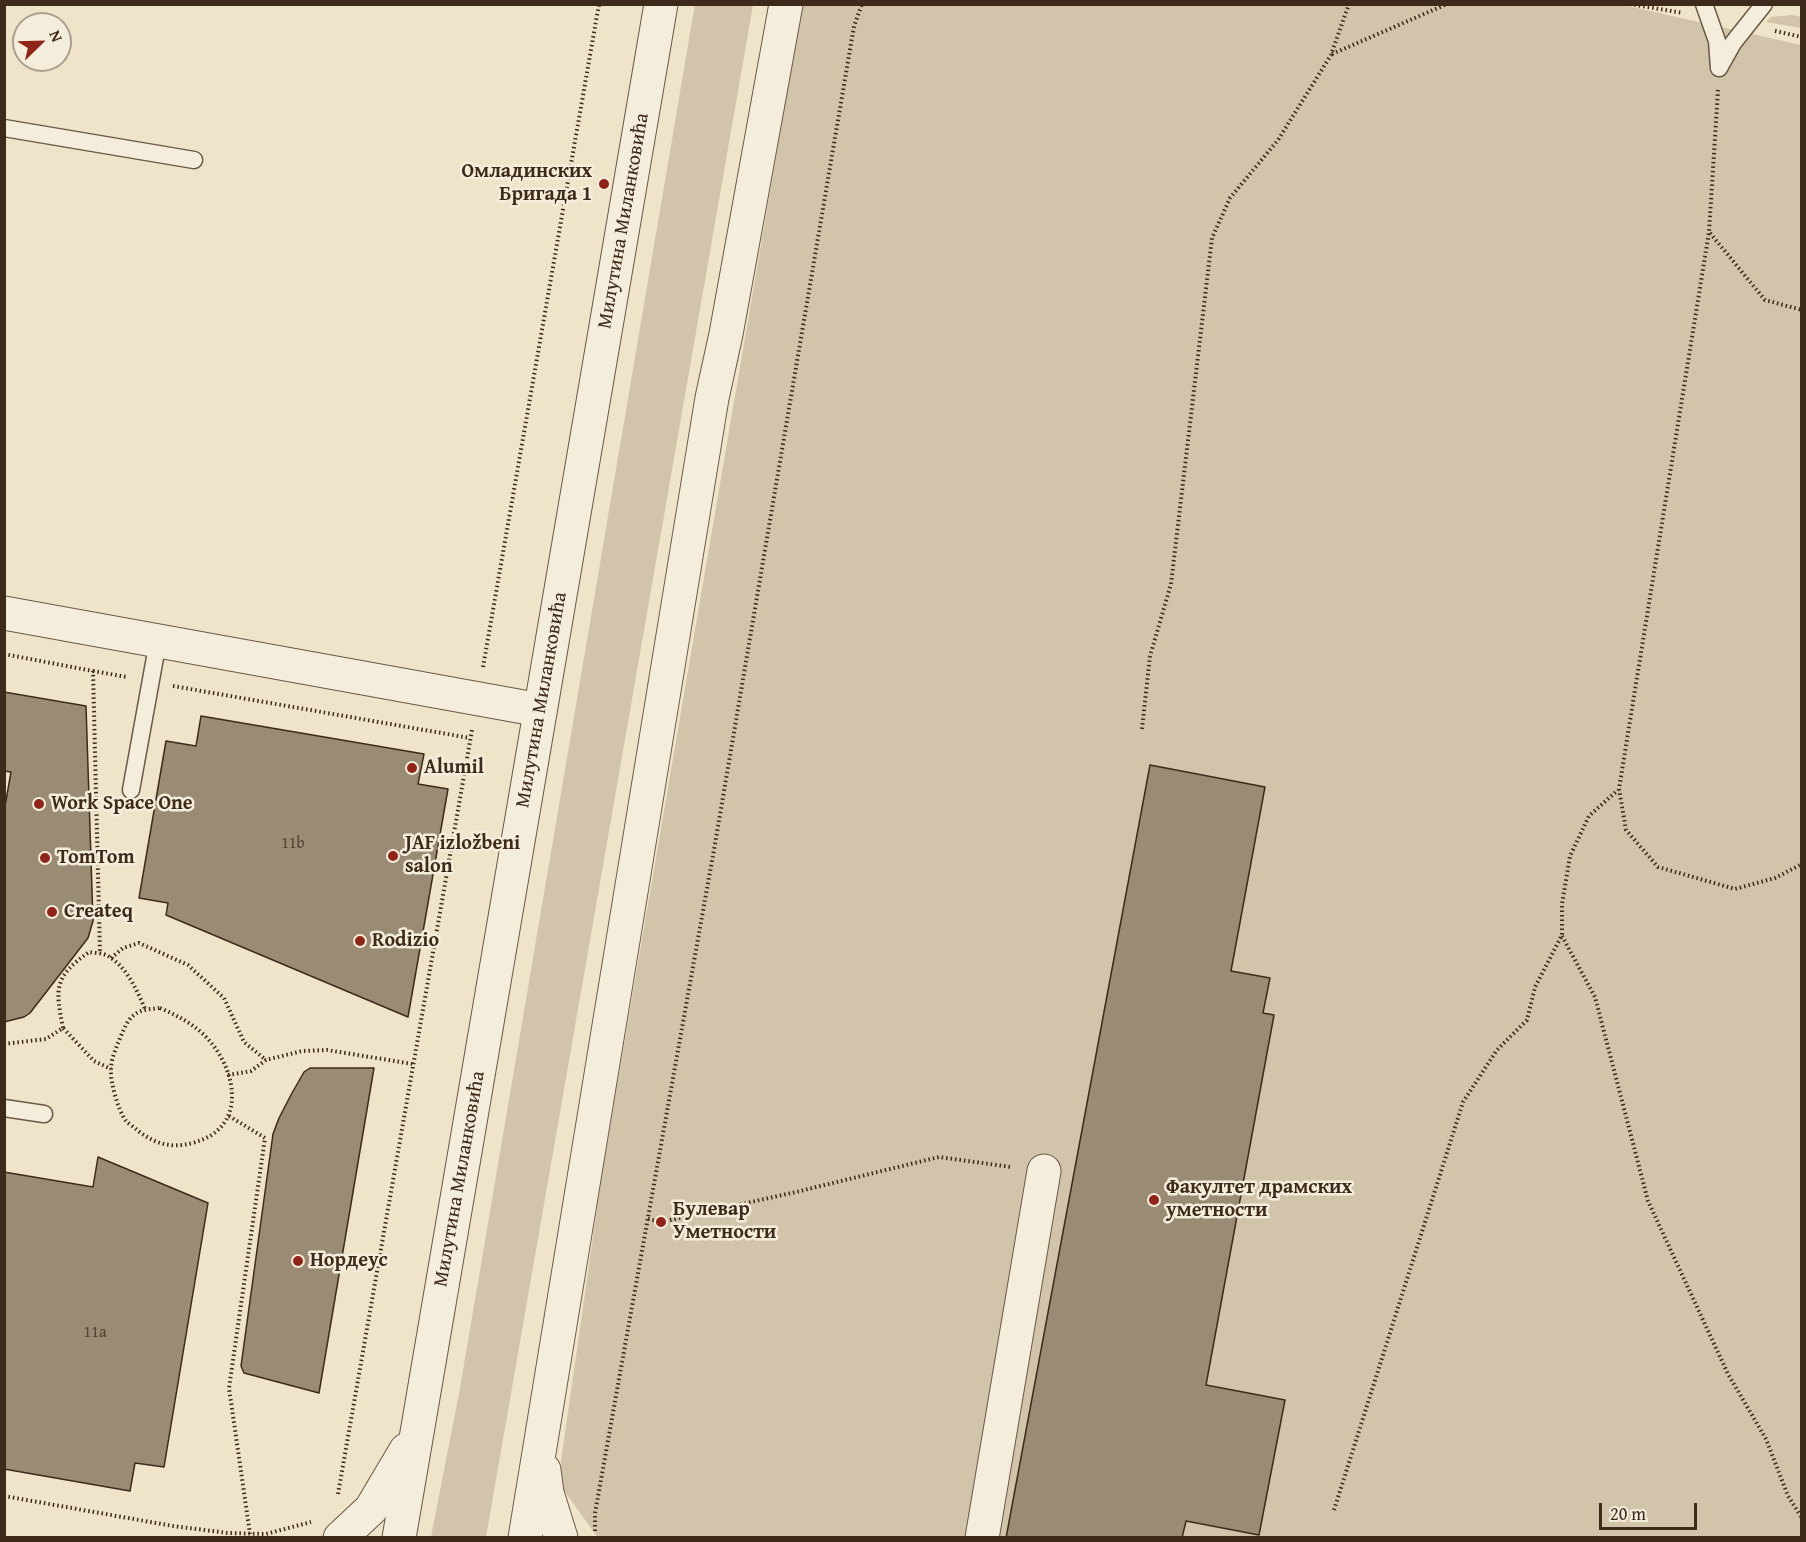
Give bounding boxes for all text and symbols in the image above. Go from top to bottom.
north arrow [12,12,72,72]
text: N [44,26,70,45]
street label: Милутина Миланковића [593,111,655,331]
place label: Омладинских Бригада 1 [461,160,592,207]
marker: Омладинских Бригада 1 [597,177,611,191]
street label: Милутина Миланковића [511,590,573,810]
place label: Alumil [424,756,484,780]
marker: Alumil [405,761,419,775]
place label: Work Space One [51,792,193,816]
marker: Work Space One [32,797,46,811]
place label: JAF izložbeni salon [405,832,520,879]
house number: 11b [281,834,305,854]
place label: TomTom [57,846,135,870]
marker: JAF izložbeni salon [386,849,400,863]
marker: TomTom [38,851,52,865]
place label: Createq [64,900,133,924]
marker: Createq [45,905,59,919]
place label: Rodizio [372,929,439,953]
marker: Rodizio [353,934,367,948]
street label: Милутина Миланковића [429,1069,491,1289]
place label: Факултет драмских уметности [1166,1176,1352,1223]
marker: Факултет драмских уметности [1147,1193,1161,1207]
place label: Булевар Уметности [673,1198,776,1245]
marker: Булевар Уметности [654,1215,668,1229]
place label: Нордеус [310,1249,388,1273]
marker: Нордеус [291,1254,305,1268]
house number: 11a [84,1323,106,1343]
scale bar [1602,1491,1700,1529]
text: 20 m [1610,1500,1646,1527]

